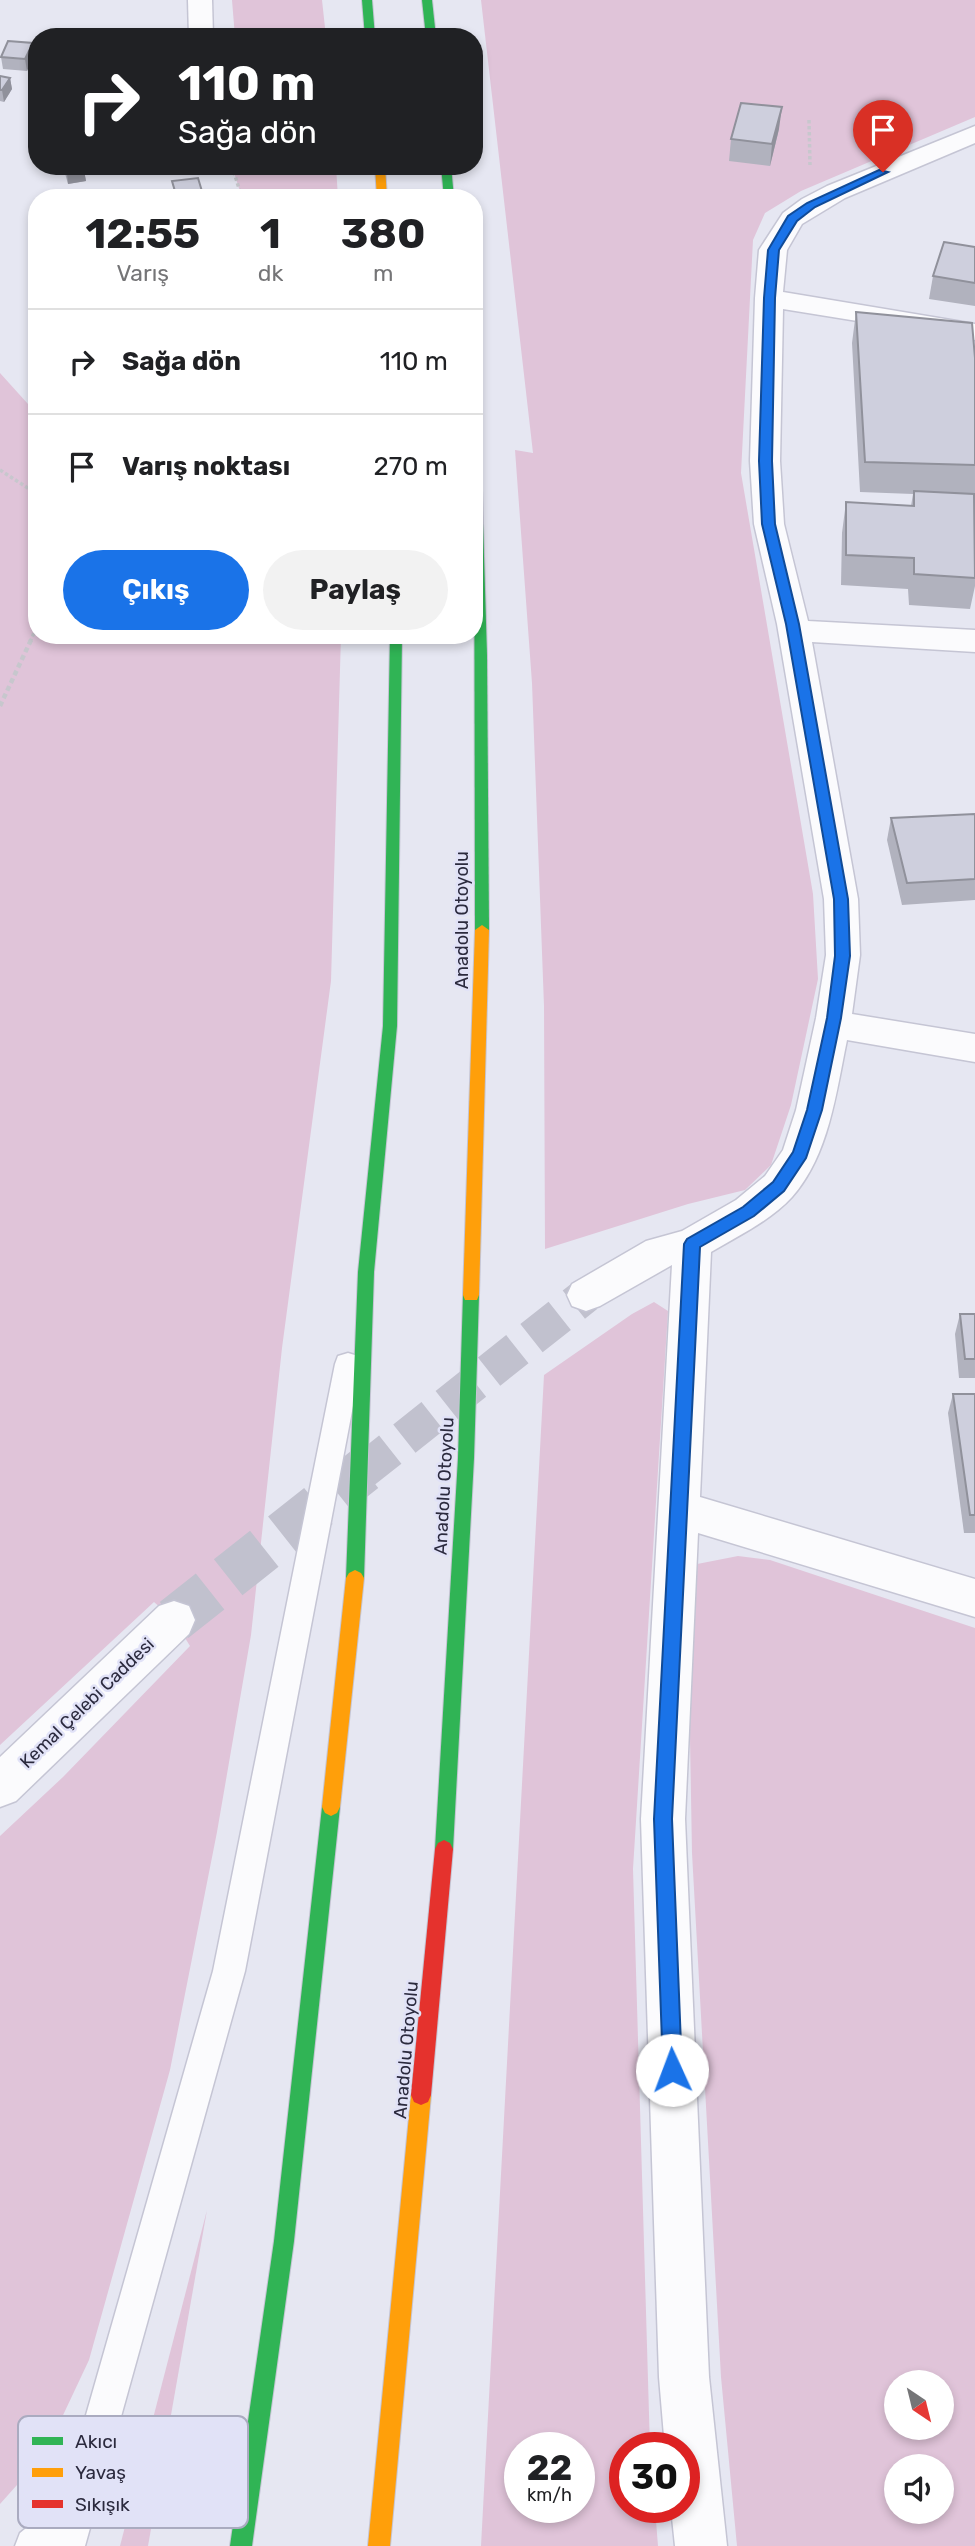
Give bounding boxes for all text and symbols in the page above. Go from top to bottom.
text: 110 m [178,54,315,112]
icon: right [63,56,154,147]
pin [853,100,913,172]
icon: arrive [864,111,902,149]
text: Sağa dön [178,113,317,151]
text: 12:55 [86,209,200,259]
text: 1 [260,209,281,259]
text: 380 [341,209,425,259]
text: Varış [117,259,169,287]
text: dk [258,259,283,287]
text: m [373,259,393,287]
icon: right [63,343,101,381]
text: Sağa dön [122,346,241,377]
text: 110 m [380,346,448,377]
icon: arrive [63,448,101,486]
text: Varış noktası [122,451,290,482]
text: 270 m [373,451,448,482]
button: Çıkış [63,550,249,630]
button: Paylaş [263,550,448,630]
street label: Anadolu Otoyolu [451,851,473,989]
street label: Anadolu Otoyolu [429,1417,459,1555]
street label: Kemal Çelebi Caddesi [15,1633,159,1773]
street label: Anadolu Otoyolu [389,1980,423,2120]
position arrow [635,2033,709,2107]
north arrow [884,2370,954,2440]
map controls [884,2370,954,2524]
legend [18,2416,248,2528]
text: Akıcı [75,2430,117,2453]
speed limit sign: 30 [609,2432,700,2523]
text: 22 [527,2447,572,2489]
button: sound [884,2454,954,2524]
text: Yavaş [75,2461,126,2484]
text: km/h [527,2484,572,2506]
text: Sıkışık [75,2493,130,2516]

